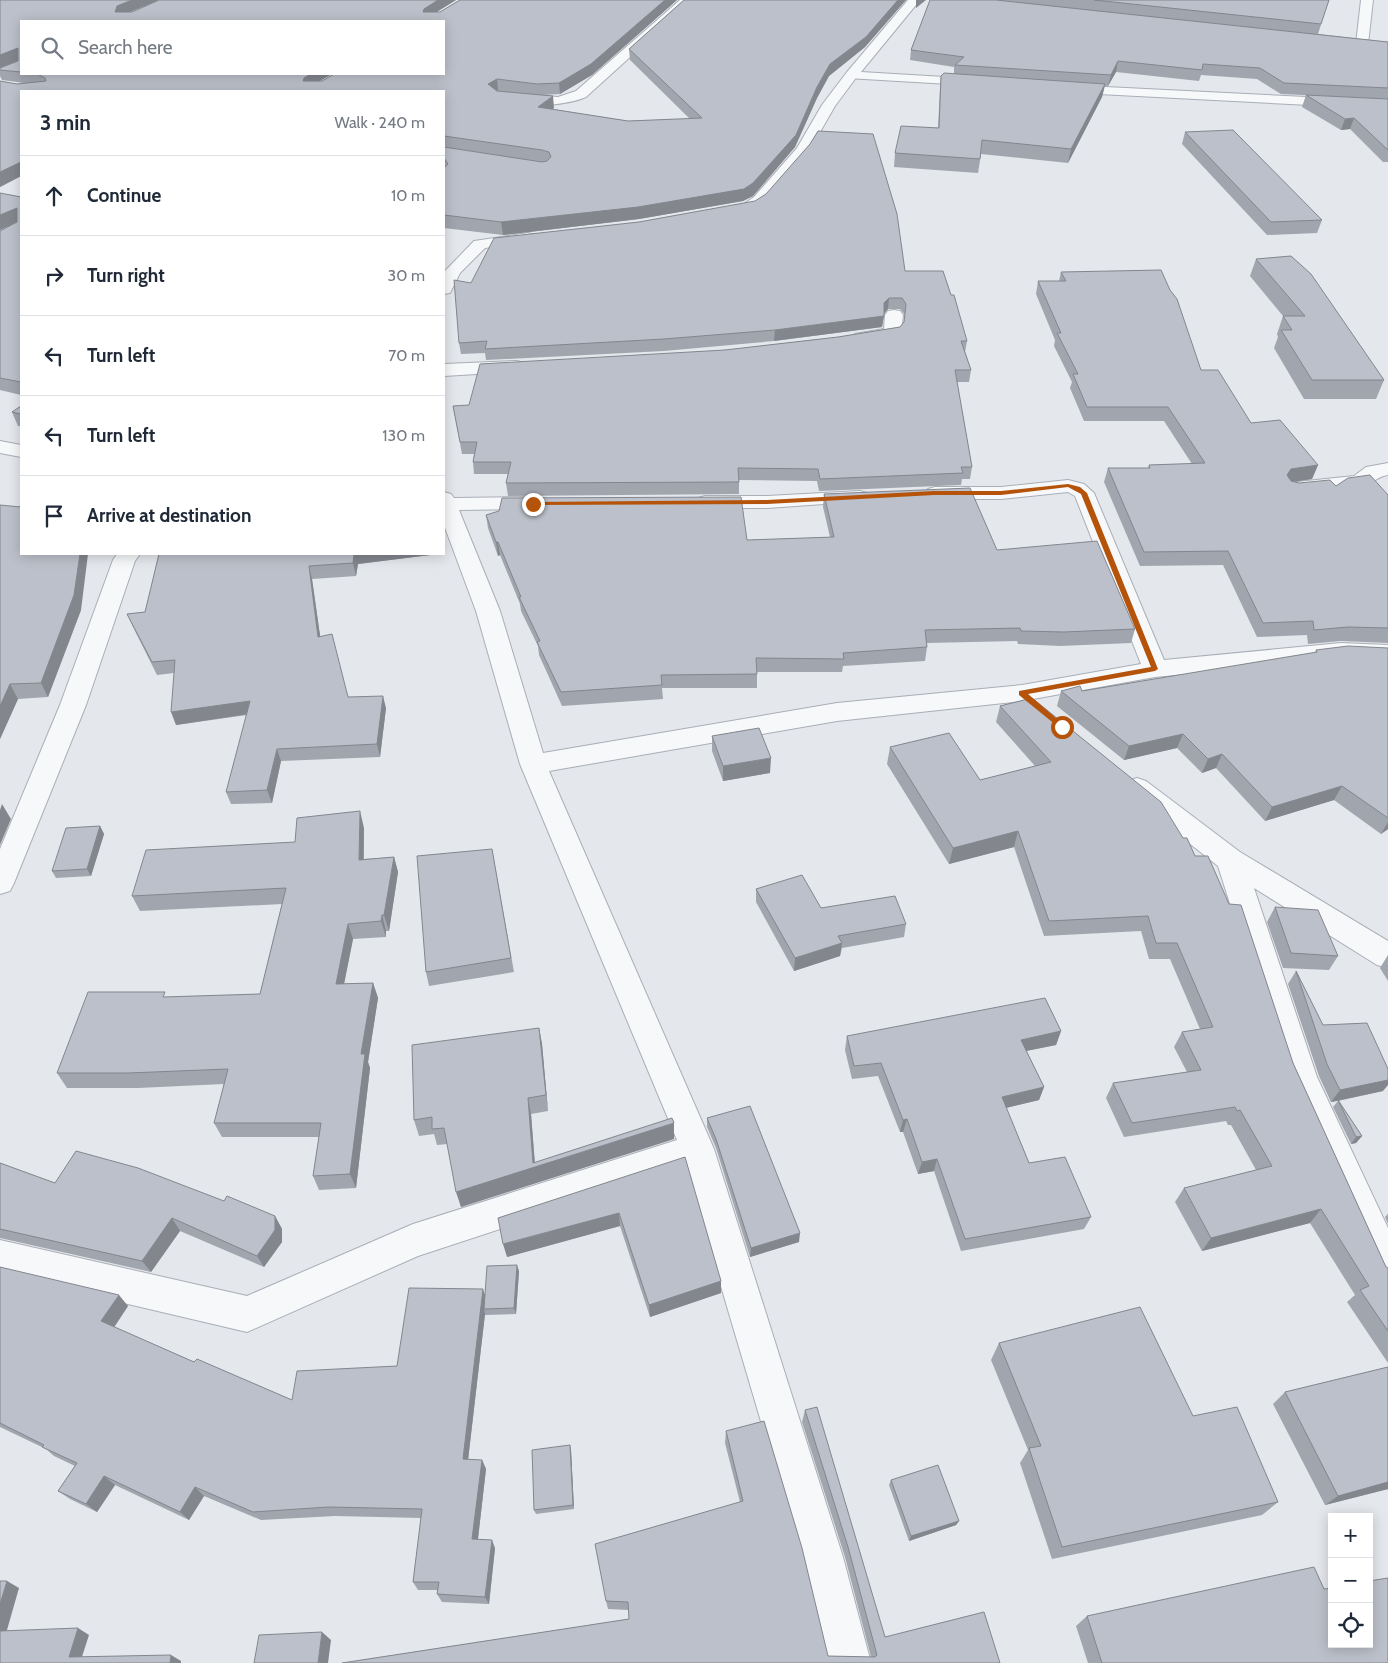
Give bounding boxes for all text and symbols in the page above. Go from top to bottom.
search box [20,20,445,75]
icon: search [38,34,66,62]
text: Search here [78,36,172,59]
text: 3 min [40,110,91,135]
text: Walk · 240 m [334,113,425,132]
icon: ahead [40,182,68,210]
text: Continue [87,184,161,207]
text: 10 m [391,186,425,205]
icon: right [40,262,68,290]
text: Turn right [87,264,165,287]
text: 30 m [388,266,425,285]
icon: left [40,342,68,370]
text: Turn left [87,344,155,367]
text: 70 m [388,346,425,365]
icon: left [40,422,68,450]
text: Turn left [87,424,155,447]
text: 130 m [382,426,425,445]
route end [522,493,545,516]
icon: arrive [40,502,68,530]
text: Arrive at destination [87,504,251,527]
route start [1051,716,1074,739]
map controls [1328,1513,1373,1648]
button: + [1328,1513,1373,1558]
button: − [1328,1558,1373,1603]
button: locate [1328,1603,1373,1648]

